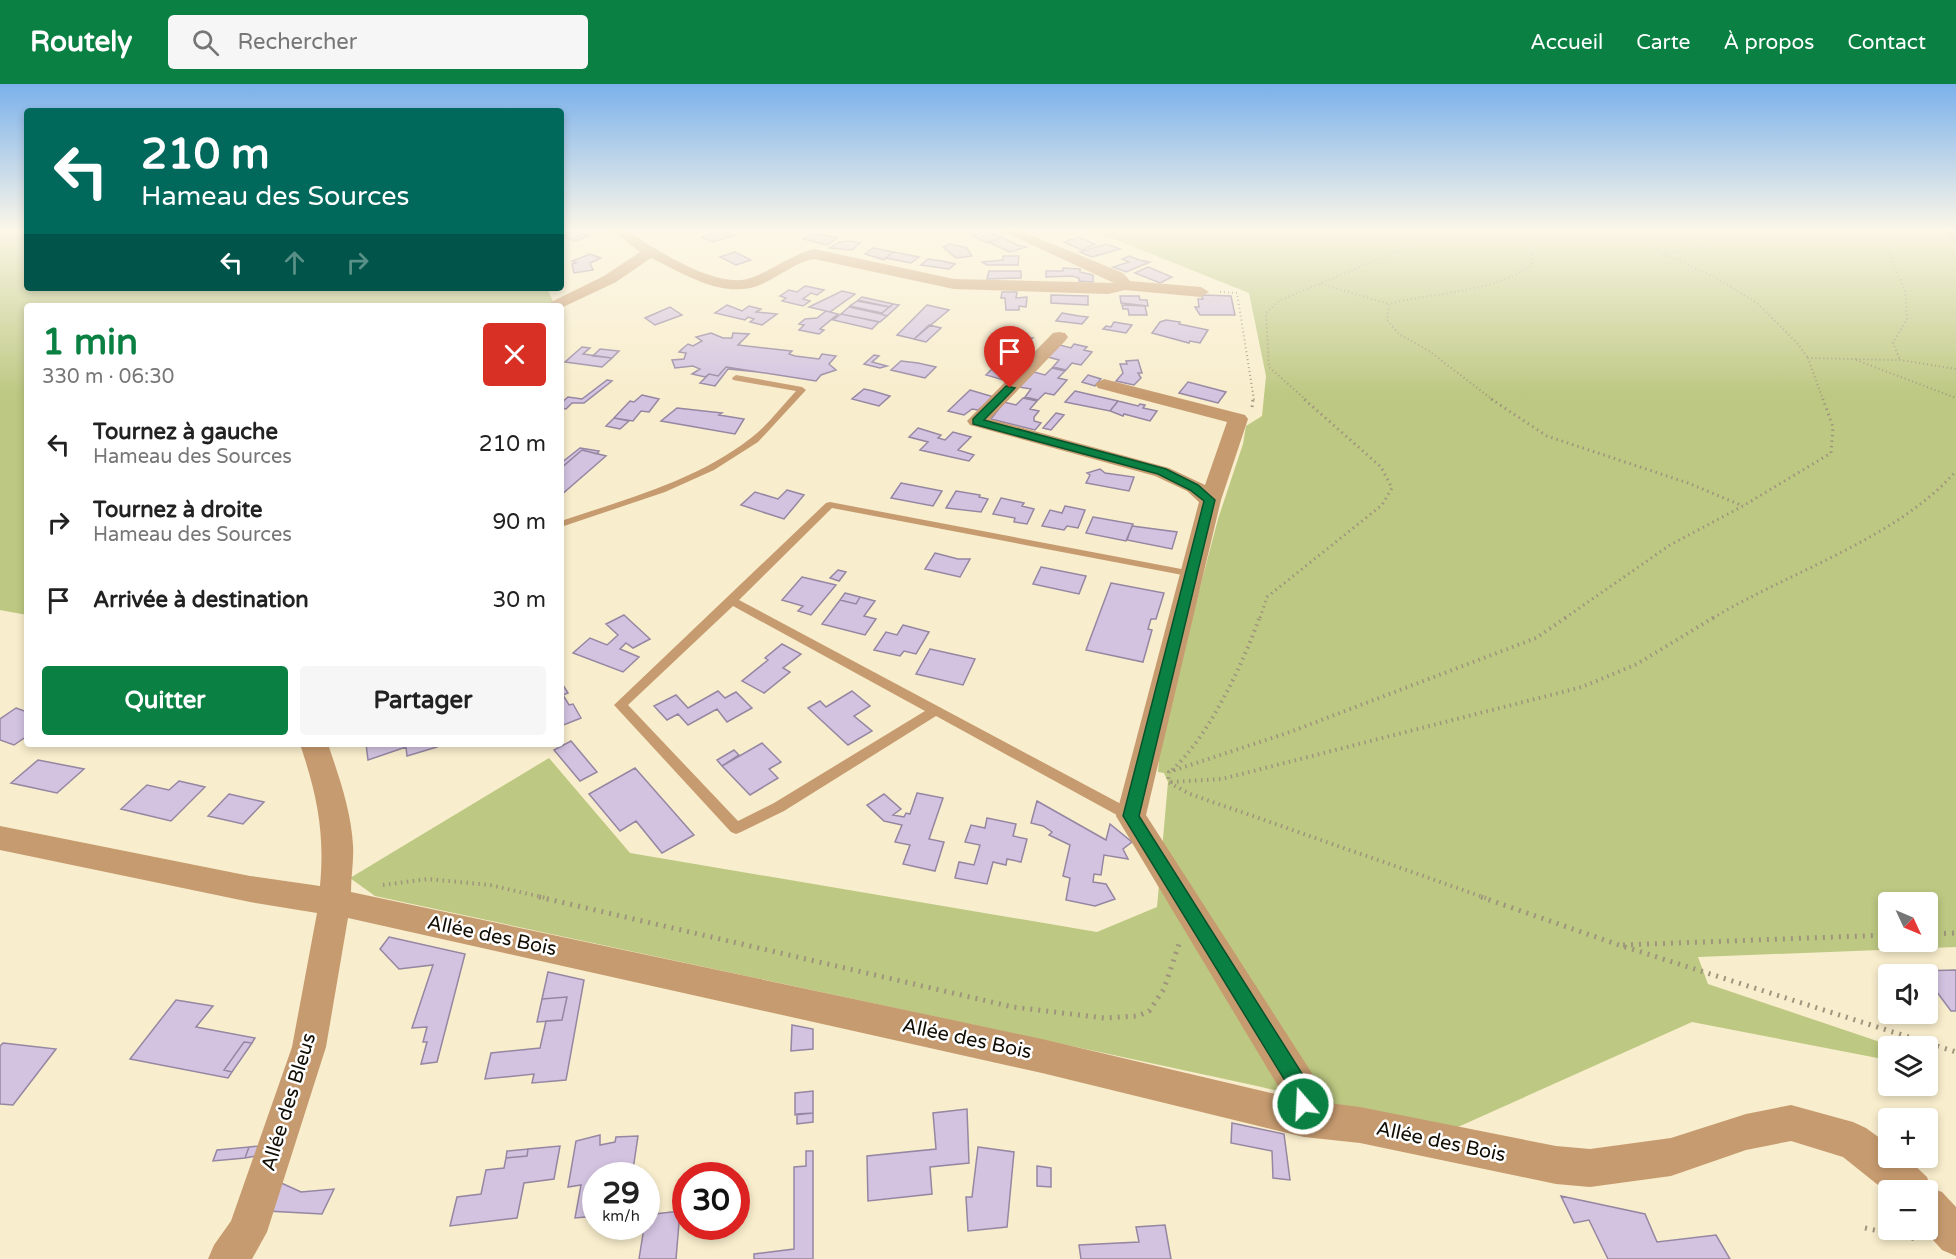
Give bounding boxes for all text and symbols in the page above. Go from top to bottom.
search box [168,15,588,69]
text: Routely [30,25,132,59]
icon: search [189,26,222,59]
text: Rechercher [237,29,357,55]
text: Accueil [1530,30,1603,55]
text: Carte [1636,30,1690,55]
text: À propos [1723,30,1814,55]
text: Contact [1847,30,1926,55]
text: 210 m [141,129,270,180]
icon: left [42,132,120,210]
text: Hameau des Sources [141,180,409,213]
icon: left [215,246,248,279]
icon: ahead [278,246,311,279]
icon: right [341,246,374,279]
text: 1 min [42,321,138,364]
button: close [483,323,546,386]
pin [984,326,1035,388]
icon: arrive [993,335,1026,368]
text: 330 m · 06:30 [42,365,174,389]
text: Tournez à gauche [93,419,278,445]
icon: left [42,428,75,461]
text: 210 m [479,431,546,457]
text: Hameau des Sources [93,445,292,469]
text: Tournez à droite [93,497,262,523]
icon: right [42,506,75,539]
text: 90 m [492,509,546,535]
text: Hameau des Sources [93,523,292,547]
icon: arrive [42,584,75,617]
text: Arrivée à destination [93,587,309,613]
text: 30 m [492,587,546,613]
button: Quitter [42,666,288,735]
button: Partager [300,666,546,735]
north arrow [1878,892,1938,952]
map controls [1878,892,1938,1240]
street label: Allée des Bois [425,911,559,961]
button: sound [1878,964,1938,1024]
street label: Allée des Bois [900,1014,1034,1064]
street label: Allée des Bleus [257,1030,321,1174]
button: layers [1878,1036,1938,1096]
position arrow [1271,1072,1335,1136]
button: + [1878,1108,1938,1168]
street label: Allée des Bois [1374,1117,1508,1167]
speed limit sign: 30 [672,1162,750,1240]
text: 29 [602,1175,640,1212]
button: − [1878,1180,1938,1240]
text: km/h [602,1207,640,1225]

